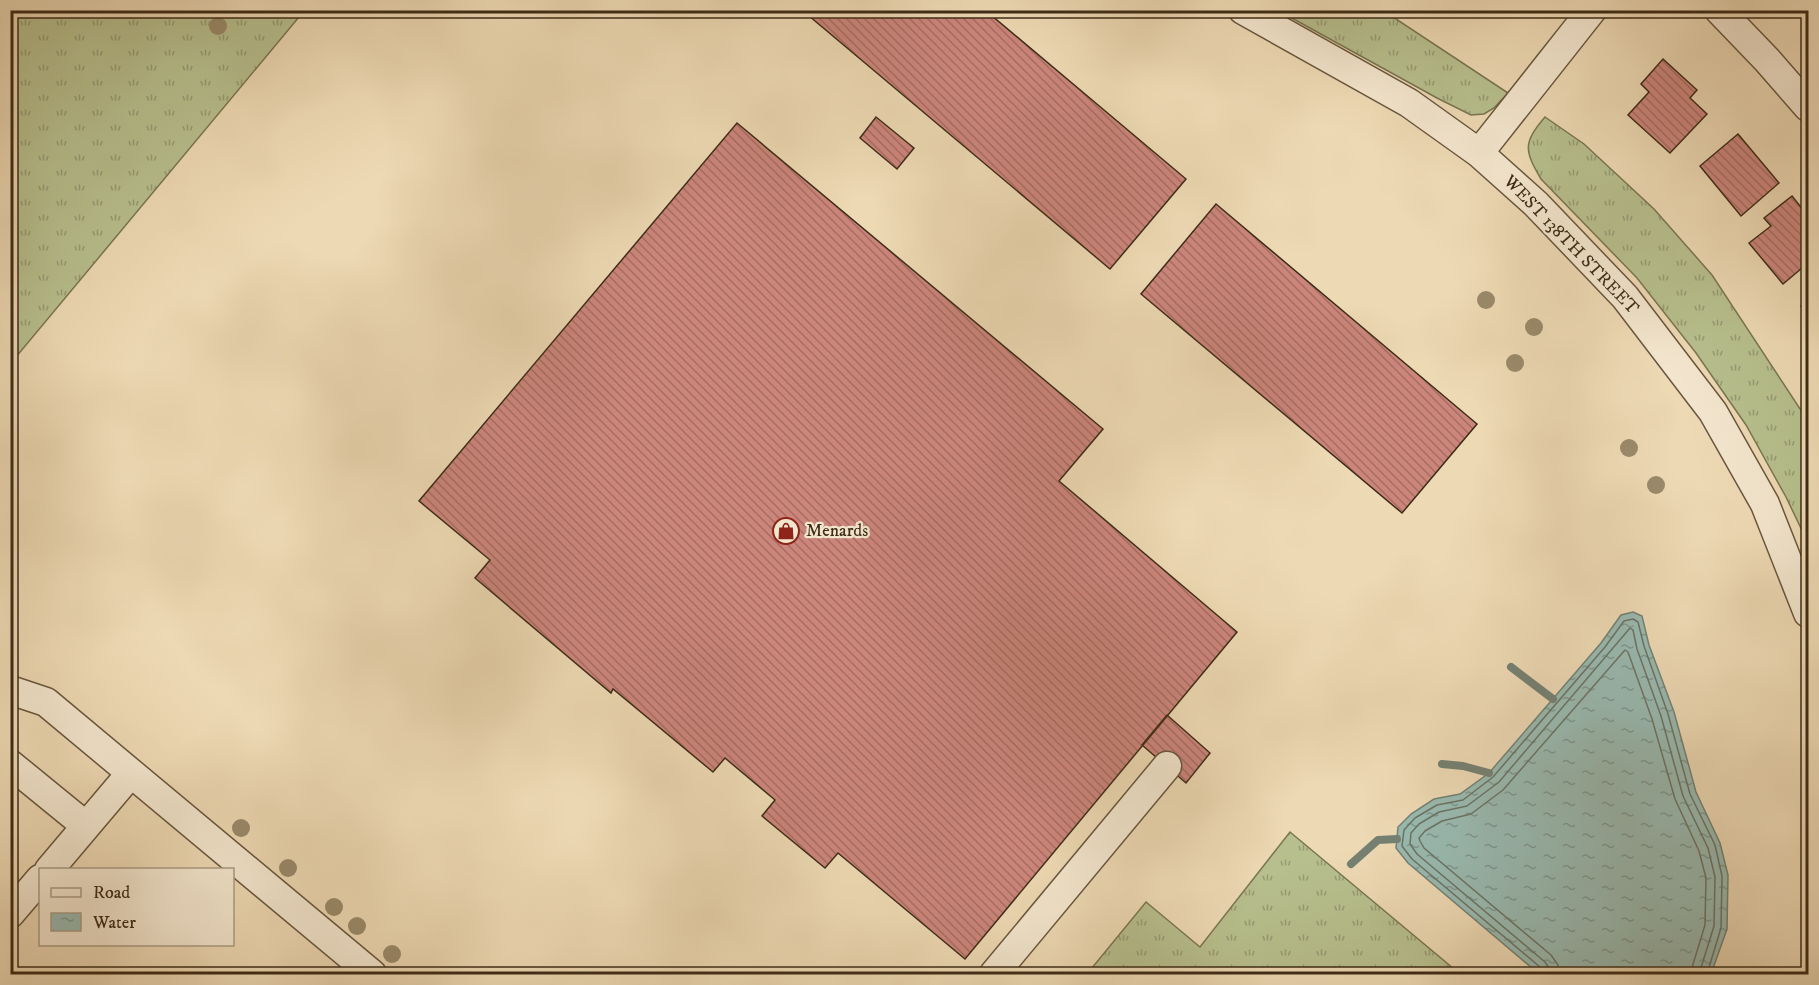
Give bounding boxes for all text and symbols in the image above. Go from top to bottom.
street label: WEST 138TH STREET [1498,170,1644,320]
shop icon: Menards [771,516,801,546]
place label: Menards [806,520,868,542]
legend [39,868,234,946]
text: Road [93,882,130,904]
text: Water [92,912,136,934]

